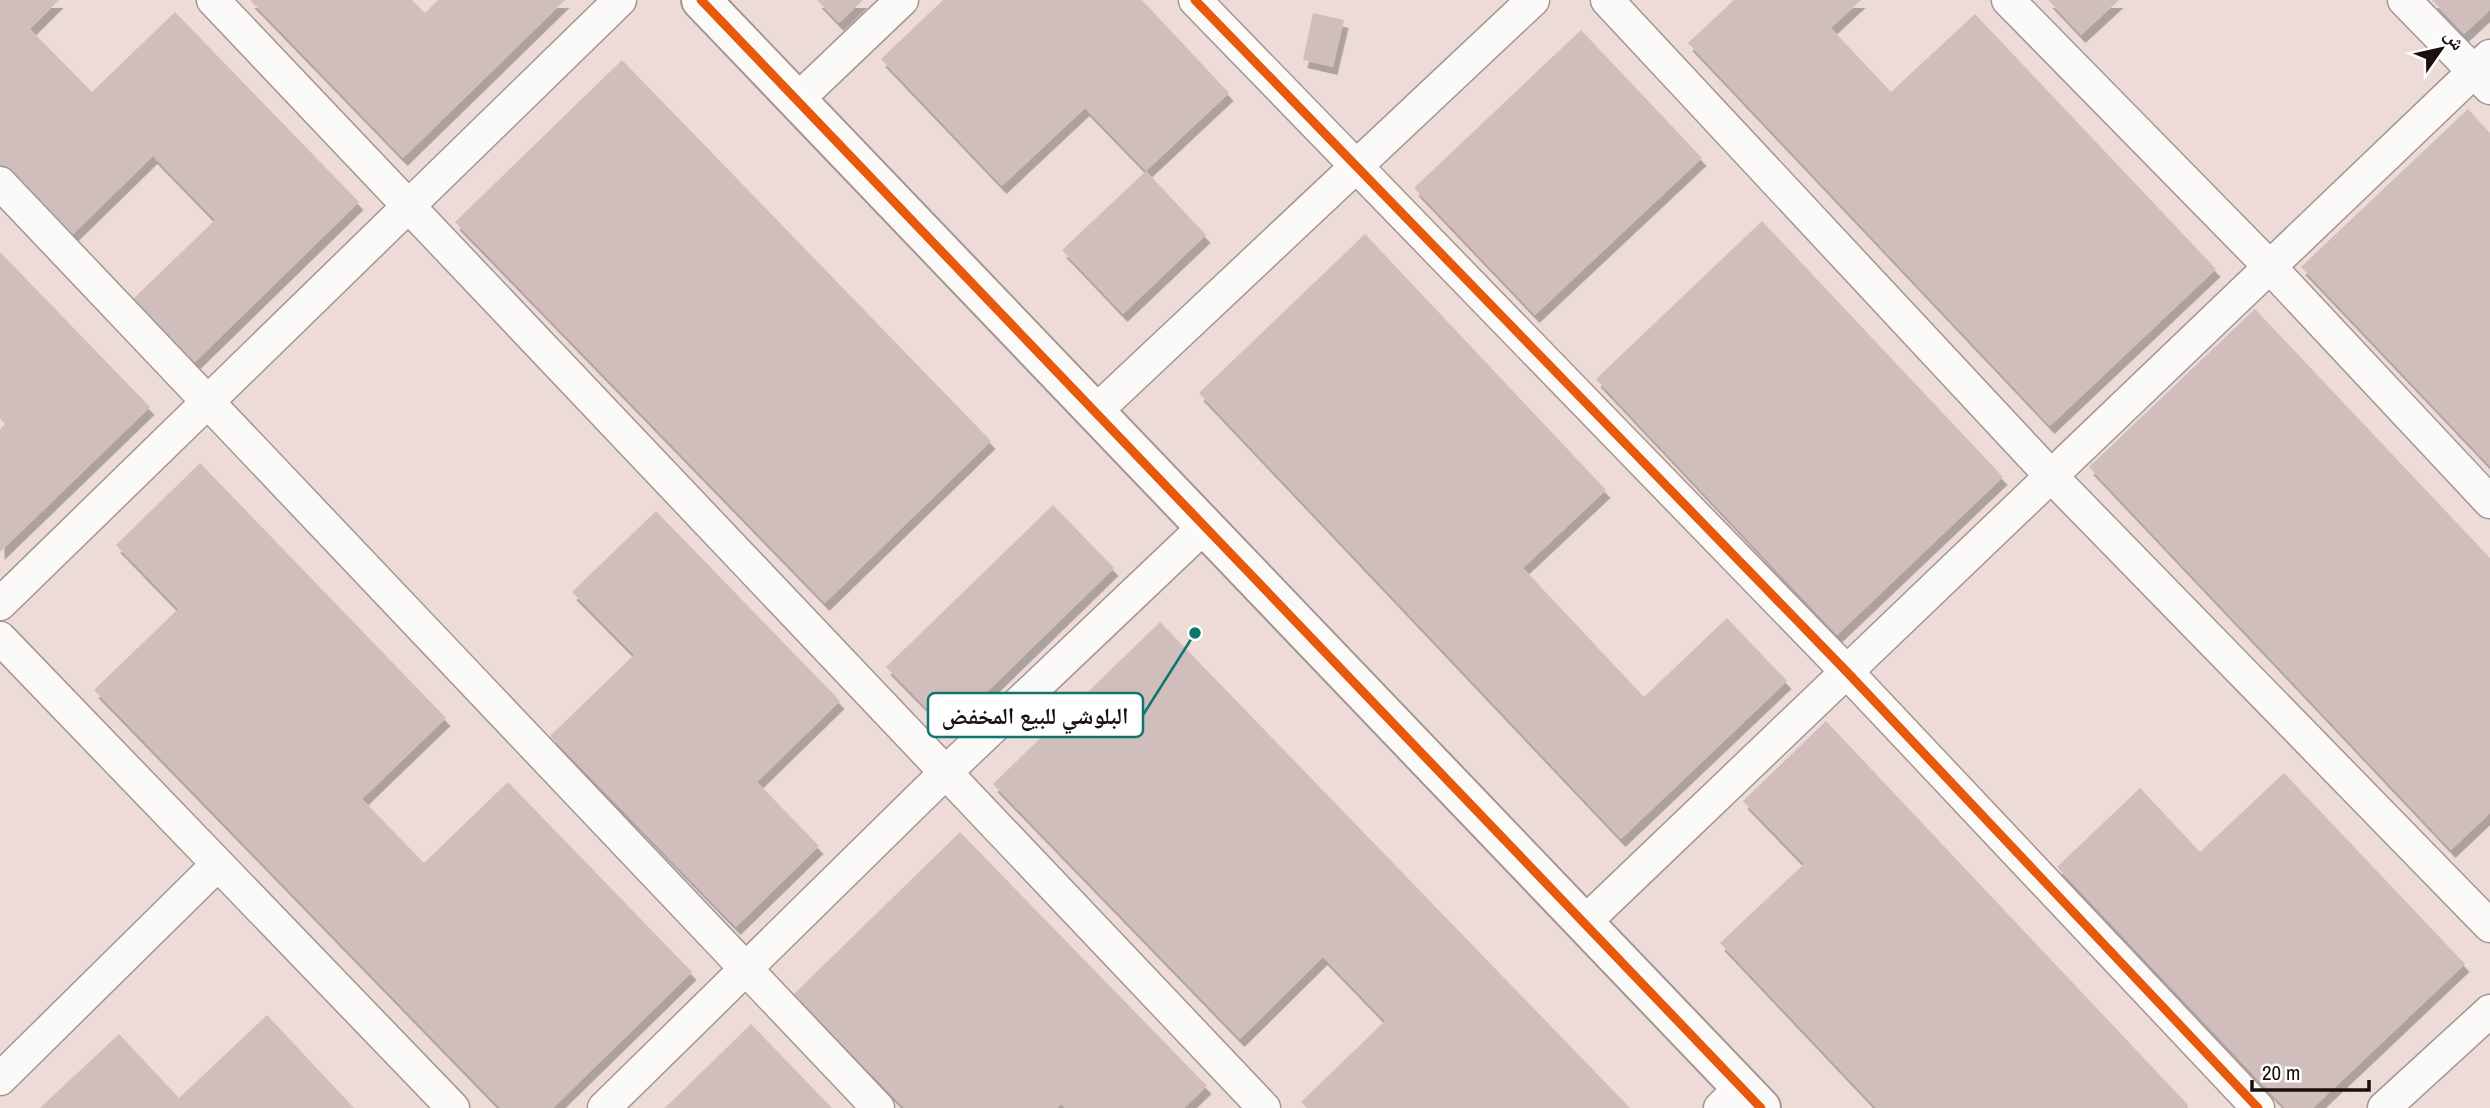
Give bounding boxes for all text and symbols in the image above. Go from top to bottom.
north arrow [2406,14,2476,84]
text: ش [2439,24,2472,55]
callout: البلوشي للبيع المخفض [928,693,1143,737]
text: البلوشي للبيع المخفض [941,700,1129,735]
scale bar [2252,1048,2369,1092]
text: 20 m [2262,1058,2300,1087]

